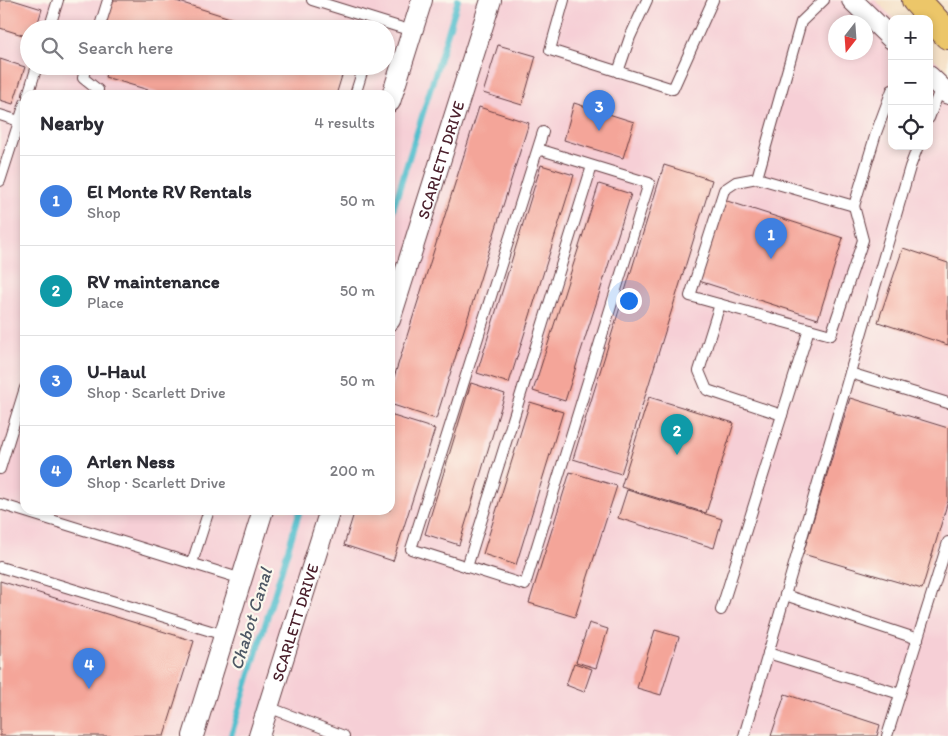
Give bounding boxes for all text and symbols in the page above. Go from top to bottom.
north arrow [828,15,873,60]
map controls [888,15,933,150]
button: + [888,15,933,60]
search box [20,20,395,75]
icon: search [38,34,66,62]
text: Search here [78,36,173,59]
button: − [888,60,933,105]
pin: 3 [583,90,615,131]
street label: SCARLETT DRIVE [414,98,469,221]
button: locate [888,105,933,150]
text: Nearby [40,110,104,135]
text: 4 results [314,113,375,132]
text: El Monte RV Rentals [87,180,252,203]
text: 1 [52,191,60,210]
text: 50 m [340,191,375,210]
text: Shop [87,203,121,222]
pin: 1 [755,218,787,259]
text: RV maintenance [87,270,220,293]
text: 2 [52,281,60,300]
text: 50 m [340,281,375,300]
your location [616,288,642,314]
text: Place [87,293,124,312]
text: U-Haul [87,360,146,383]
text: 3 [52,371,60,390]
text: 50 m [340,371,375,390]
text: Shop · Scarlett Drive [87,383,226,402]
pin: 2 [661,414,693,455]
text: Arlen Ness [87,450,175,473]
text: 4 [51,461,61,480]
text: 200 m [330,461,375,480]
text: Shop · Scarlett Drive [87,473,226,492]
street label: SCARLETT DRIVE [268,561,323,684]
water label: Chabot Canal [225,564,278,673]
pin: 4 [73,648,105,689]

